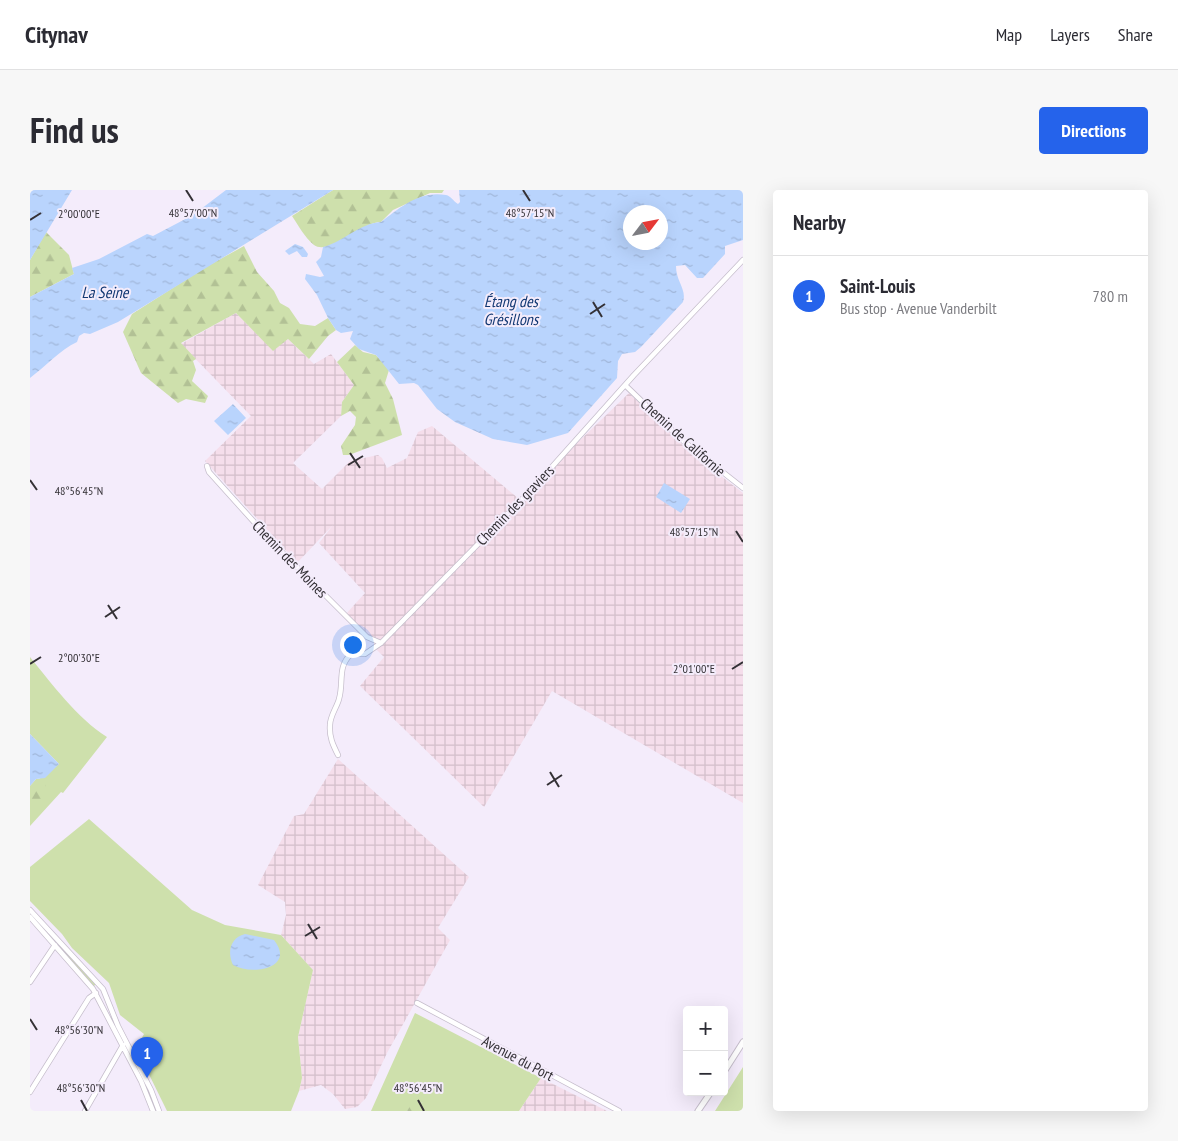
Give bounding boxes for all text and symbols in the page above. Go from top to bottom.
text: Citynav [25,19,88,50]
text: Map [996,23,1022,46]
text: Layers [1050,23,1090,46]
text: Share [1118,23,1153,46]
text: Find us [30,107,119,153]
button: Directions [1039,107,1148,154]
text: 48°57'00"N [169,205,217,220]
text: 48°57'15"N [506,205,554,220]
north arrow [623,205,668,250]
text: 2°00'00"E [58,206,100,221]
text: Nearby [793,209,846,236]
text: Saint-Louis [840,274,915,298]
water label: La Seine [82,282,130,302]
text: 1 [805,286,813,306]
text: 780 m [1093,286,1128,306]
water label: Étang des Grésillons [484,291,540,329]
text: Bus stop · Avenue Vanderbilt [840,298,997,318]
street label: Chemin de Californie [636,394,730,480]
street label: Chemin des graviers [472,461,558,549]
text: 48°56'45"N [55,483,103,498]
street label: Chemin des Moines [248,516,332,602]
text: 48°57'15"N [670,524,718,539]
your location [340,632,366,658]
text: 2°00'30"E [58,650,100,665]
text: 2°01'00"E [673,661,715,676]
map controls [683,1006,728,1096]
button: + [683,1006,728,1051]
text: 48°56'30"N [55,1022,103,1037]
street label: Avenue du Port [479,1031,557,1085]
pin: 1 [131,1037,163,1078]
button: − [683,1051,728,1096]
text: 48°56'30"N [57,1080,105,1095]
text: 48°56'45"N [394,1080,442,1095]

